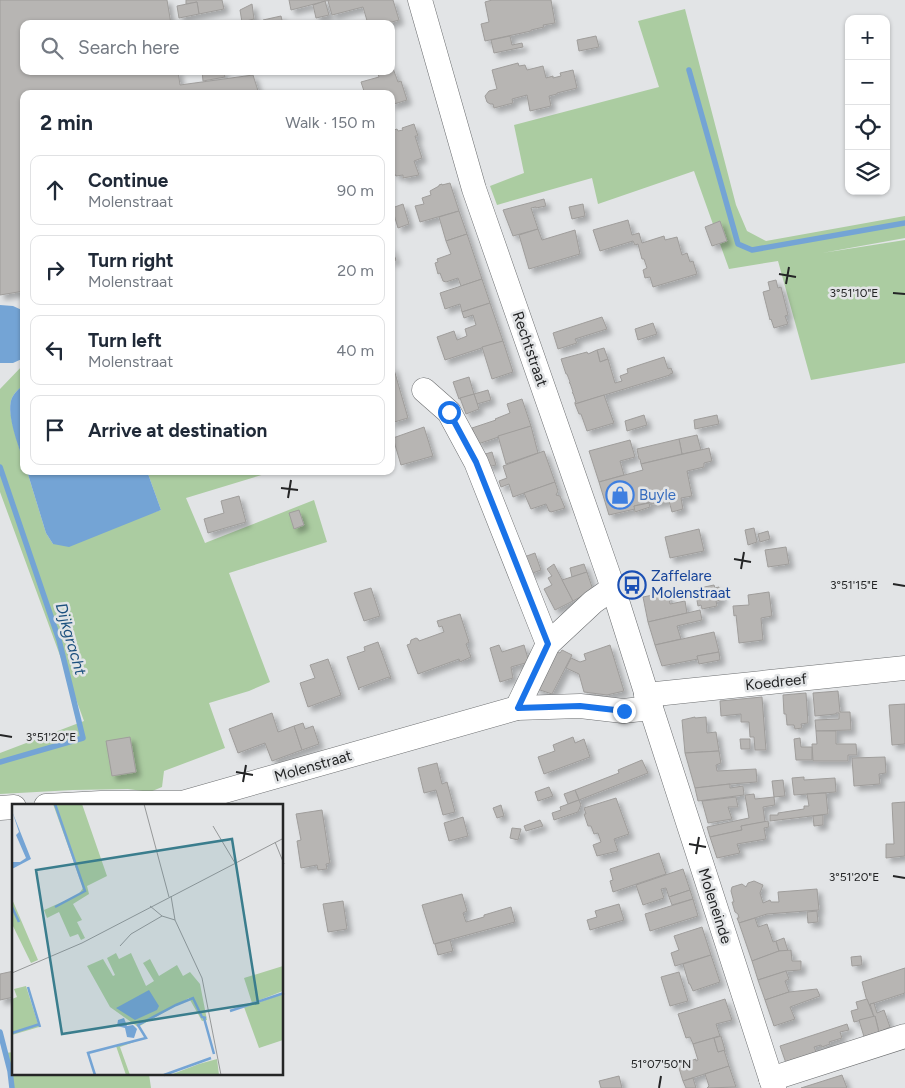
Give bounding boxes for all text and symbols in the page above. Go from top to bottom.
map controls [845,15,890,195]
button: + [845,15,890,60]
search box [20,20,395,75]
icon: search [38,34,66,62]
text: Search here [78,36,180,59]
button: − [845,60,890,105]
button: locate [845,105,890,150]
text: 2 min [40,110,93,135]
text: Walk · 150 m [285,113,375,132]
button: layers [845,150,890,195]
text: Continue [88,169,168,192]
icon: ahead [41,176,69,204]
text: 90 m [337,181,374,200]
text: Molenstraat [88,192,173,211]
text: Turn right [88,249,174,272]
icon: right [41,256,69,284]
text: 20 m [337,261,374,280]
text: Molenstraat [88,272,173,291]
text: 3°51'10"E [830,286,878,300]
street label: Rechtstraat [509,309,551,389]
text: Turn left [88,329,162,352]
icon: left [41,336,69,364]
text: 40 m [336,341,374,360]
text: Molenstraat [88,352,173,371]
route start [438,401,461,424]
icon: arrive [41,416,69,444]
text: Arrive at destination [88,419,267,442]
shop icon: Buyle [605,480,635,510]
place label: Buyle [639,486,676,504]
place label: Zaffelare Molenstraat [651,567,731,602]
bus stop icon: Zaffelare Molenstraat [617,570,647,600]
text: 3°51'15"E [830,578,878,592]
water label: Dijkgracht [52,601,91,678]
street label: Koedreef [744,670,808,694]
route end [613,700,636,723]
text: 3°51'20"E [26,730,76,744]
street label: Molenstraat [272,746,354,786]
inset map [12,804,284,1076]
street label: Moleneinde [694,866,736,946]
text: 3°51'20"E [829,870,879,884]
text: 51°07'50"N [631,1057,691,1071]

